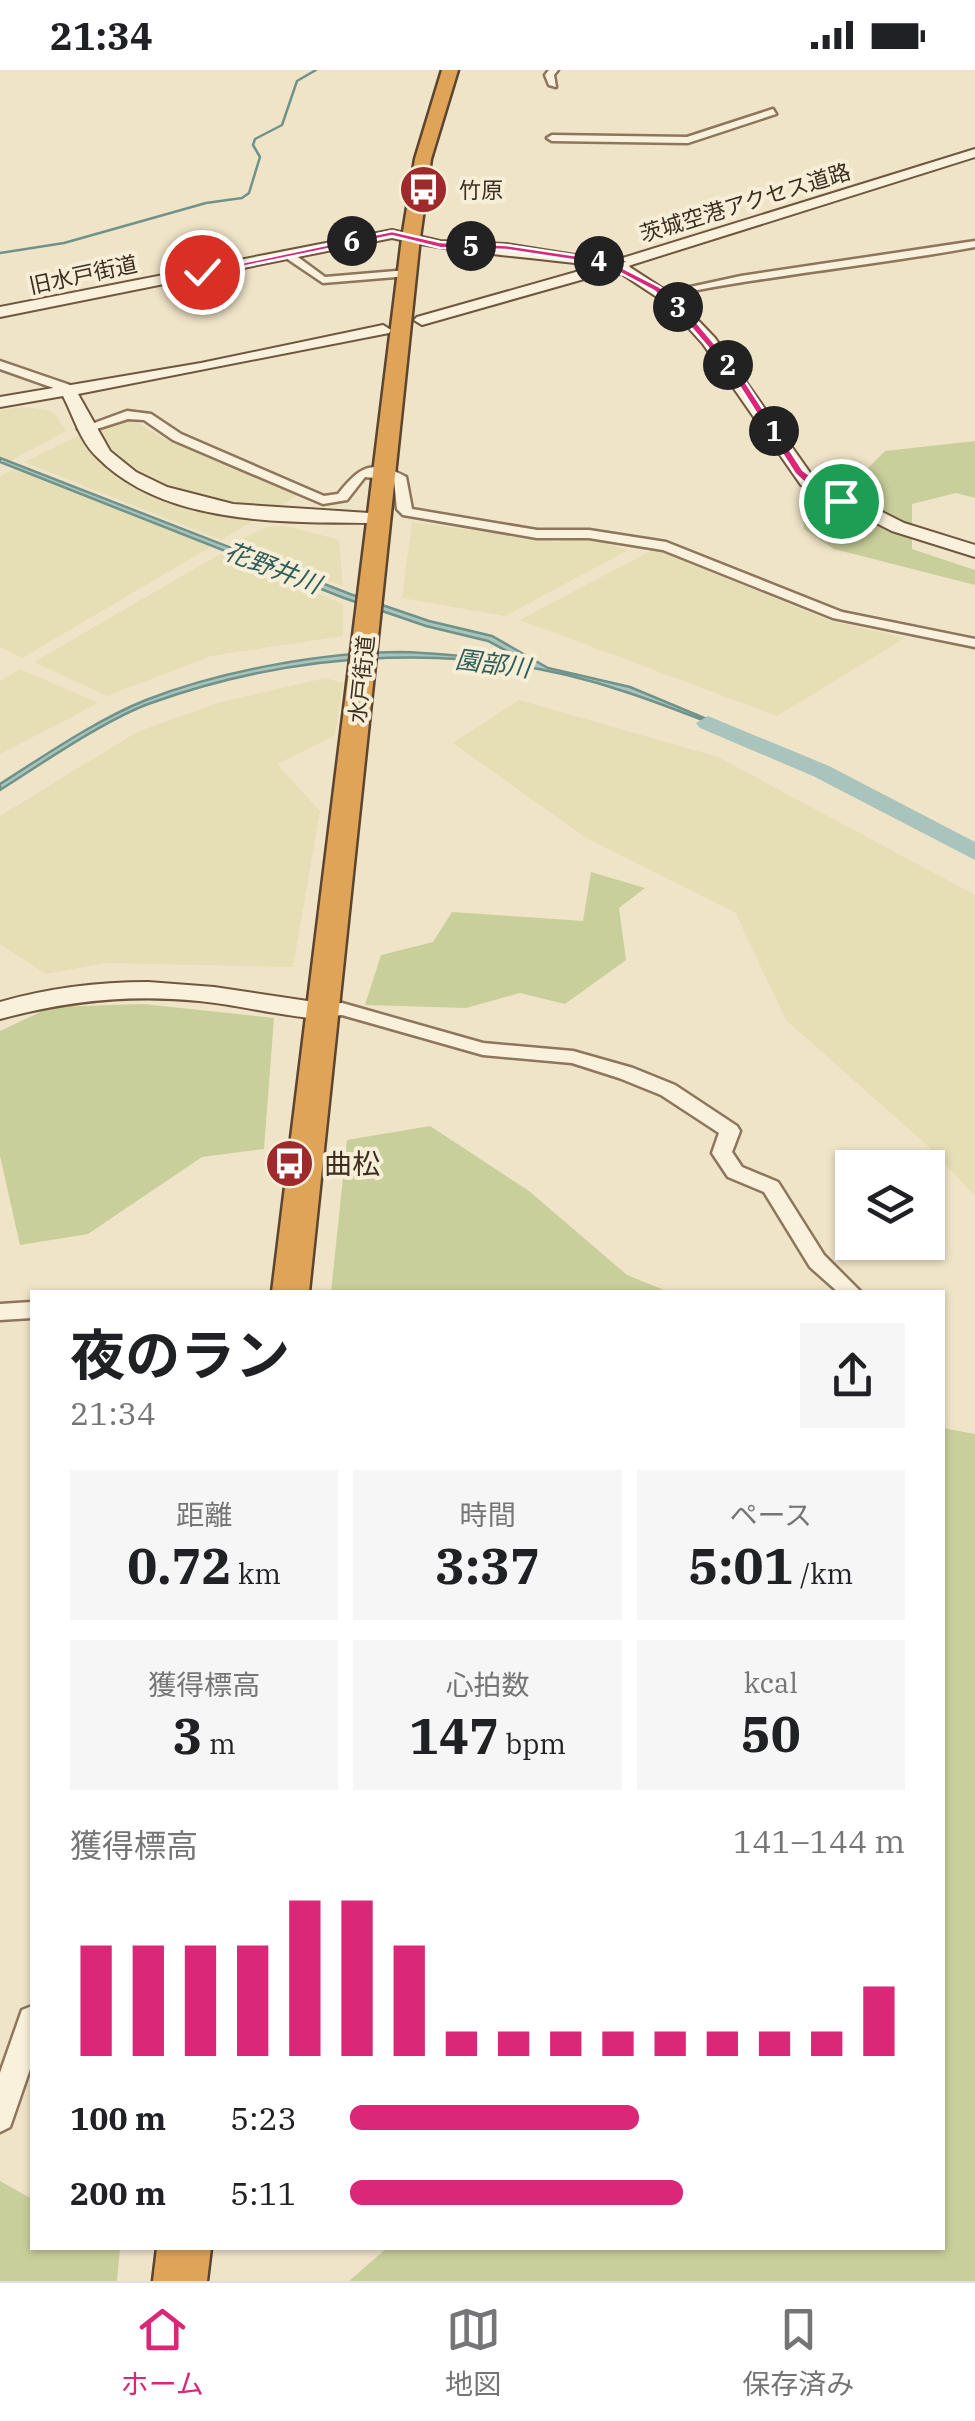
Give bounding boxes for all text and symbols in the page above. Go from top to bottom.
text: 21:34 [50,11,153,60]
street label: 茨城空港アクセス道路 [636,156,854,248]
bus stop icon: 竹原 [398,163,450,215]
place label: 竹原 [459,175,503,204]
pin: 6 [327,216,377,266]
pin: 5 [446,221,496,271]
text: 6 [344,222,360,259]
text: 5 [463,227,479,264]
pin [160,230,245,315]
pin: 4 [574,236,624,286]
text: 4 [591,242,607,279]
icon: check [175,245,230,300]
street label: 旧水戸街道 [26,248,140,300]
pin: 3 [653,282,703,332]
text: 3 [670,288,686,325]
pin: 2 [703,340,753,390]
text: 2 [720,346,736,383]
pin: 1 [749,406,799,456]
text: 1 [766,412,782,449]
pin [799,459,884,544]
icon: arrive [814,474,869,529]
water label: 花野井川 [220,534,328,601]
street label: 水戸街道 [342,634,380,724]
water label: 園部川 [454,642,535,684]
bus stop icon: 曲松 [263,1137,315,1189]
place label: 曲松 [324,1145,380,1182]
map controls [835,1150,945,1260]
button: layers [835,1150,945,1260]
text: 夜のラン [70,1319,290,1390]
button: share [800,1323,905,1428]
text: 21:34 [70,1392,156,1434]
text: 距離 [176,1496,232,1533]
text: 時間 [459,1496,516,1533]
text: ペース [730,1496,812,1533]
text: 0.72 [127,1533,231,1598]
text: 3:37 [435,1533,540,1598]
text: 5:01 [688,1533,794,1598]
text: km [231,1555,281,1592]
text: /km [794,1555,853,1592]
text: kcal [744,1664,798,1701]
text: 獲得標高 [148,1666,260,1703]
text: 心拍数 [445,1666,530,1703]
text: 50 [741,1701,801,1766]
text: 3 [173,1703,203,1768]
text: 147 [409,1703,499,1768]
text: m [203,1725,236,1762]
text: bpm [499,1725,566,1762]
text: 141–144 m [733,1820,905,1862]
text: 獲得標高 [70,1824,198,1866]
text: 100 m [70,2097,166,2139]
text: 5:23 [230,2097,297,2139]
text: 200 m [70,2172,166,2214]
text: 5:11 [230,2172,297,2214]
tab: ホーム [121,2302,204,2402]
tab: 地図 [445,2302,501,2402]
tab: 保存済み [742,2302,854,2402]

